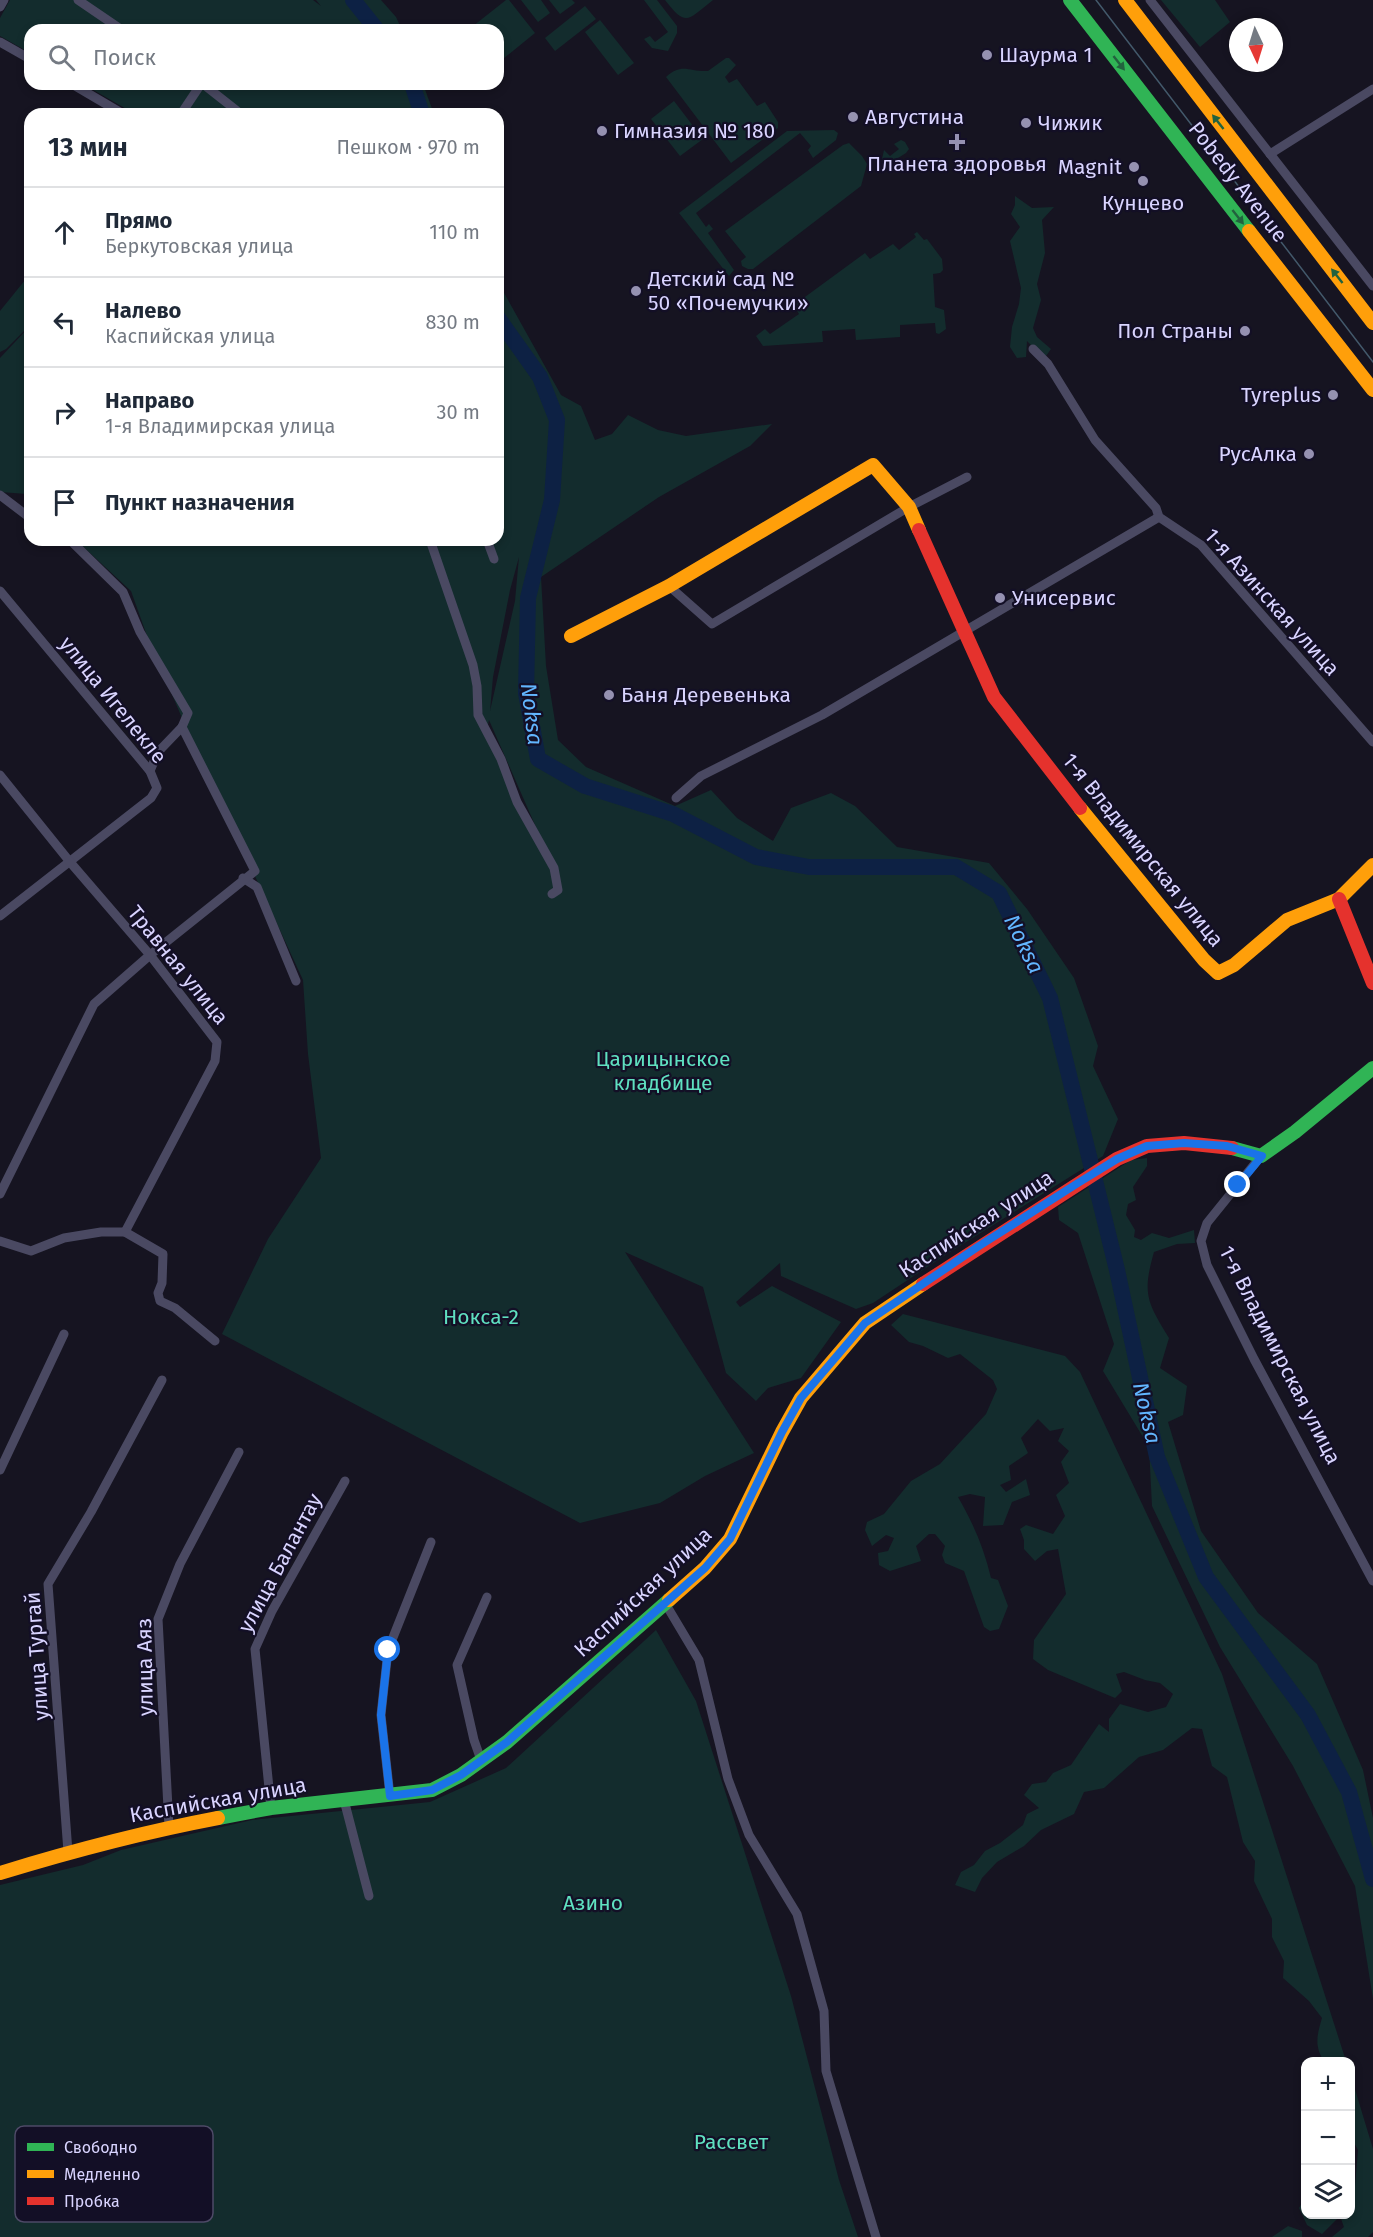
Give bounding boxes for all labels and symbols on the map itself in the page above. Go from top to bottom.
north arrow [1229,18,1283,72]
place label: Шаурма 1 [999,42,1093,68]
marker: Шаурма 1 [980,48,994,62]
one-way arrow [1112,55,1125,71]
place label: Августина [865,104,964,130]
marker: Августина [846,110,860,124]
place label: Чижик [1038,110,1102,136]
one-way arrow [1212,114,1224,130]
marker: Чижик [1019,116,1033,130]
street label: Pobedy Avenue [1183,117,1293,247]
place label: Гимназия № 180 [614,118,775,144]
marker: Гимназия № 180 [595,124,609,138]
marker: Планета здоровья [950,135,964,149]
place label: Планета здоровья [867,151,1047,177]
place label: Magnit [1058,154,1122,180]
marker: Magnit [1127,160,1141,174]
marker: Кунцево [1136,174,1150,188]
place label: Кунцево [1102,190,1184,216]
one-way arrow [1232,209,1245,225]
place label: Детский сад № 50 «Почемучки» [647,266,809,316]
one-way arrow [1332,269,1344,284]
marker: Детский сад № 50 «Почемучки» [629,284,643,298]
place label: Пол Страны [1117,318,1233,344]
marker: Пол Страны [1238,324,1252,338]
place label: Tyreplus [1241,382,1321,408]
marker: Tyreplus [1326,388,1340,402]
place label: РусАлка [1218,441,1297,467]
marker: РусАлка [1302,447,1316,461]
street label: 1-я Азинская улица [1199,523,1345,681]
place label: Унисервис [1012,585,1116,611]
marker: Унисервис [993,591,1007,605]
street label: улица Игелекле [54,631,172,769]
water label: Noksa [515,681,549,747]
place label: Баня Деревенька [621,682,791,708]
marker: Баня Деревенька [602,688,616,702]
street label: 1-я Владимирская улица [1057,748,1229,952]
street label: Травная улица [122,900,234,1030]
water label: Noksa [998,910,1050,978]
park label: Царицынское кладбище [595,1046,731,1096]
street label: Каспийская улица [894,1164,1058,1284]
route end [1224,1171,1250,1197]
street label: 1-я Владимирская улица [1214,1241,1346,1469]
park label: Нокса-2 [443,1304,519,1330]
water label: Noksa [1127,1380,1167,1446]
street label: улица Балантау [232,1488,328,1637]
street label: Каспийская улица [569,1521,717,1663]
street label: улица Тургай [20,1591,54,1721]
street label: улица Аяз [131,1618,159,1716]
route start [374,1636,400,1662]
street label: Каспийская улица [128,1772,308,1828]
park label: Азино [563,1890,623,1916]
legend [15,2126,213,2222]
park label: Рассвет [694,2129,769,2155]
text: Свободно [64,2138,137,2157]
text: Медленно [64,2165,140,2184]
text: Пробка [64,2192,120,2211]

